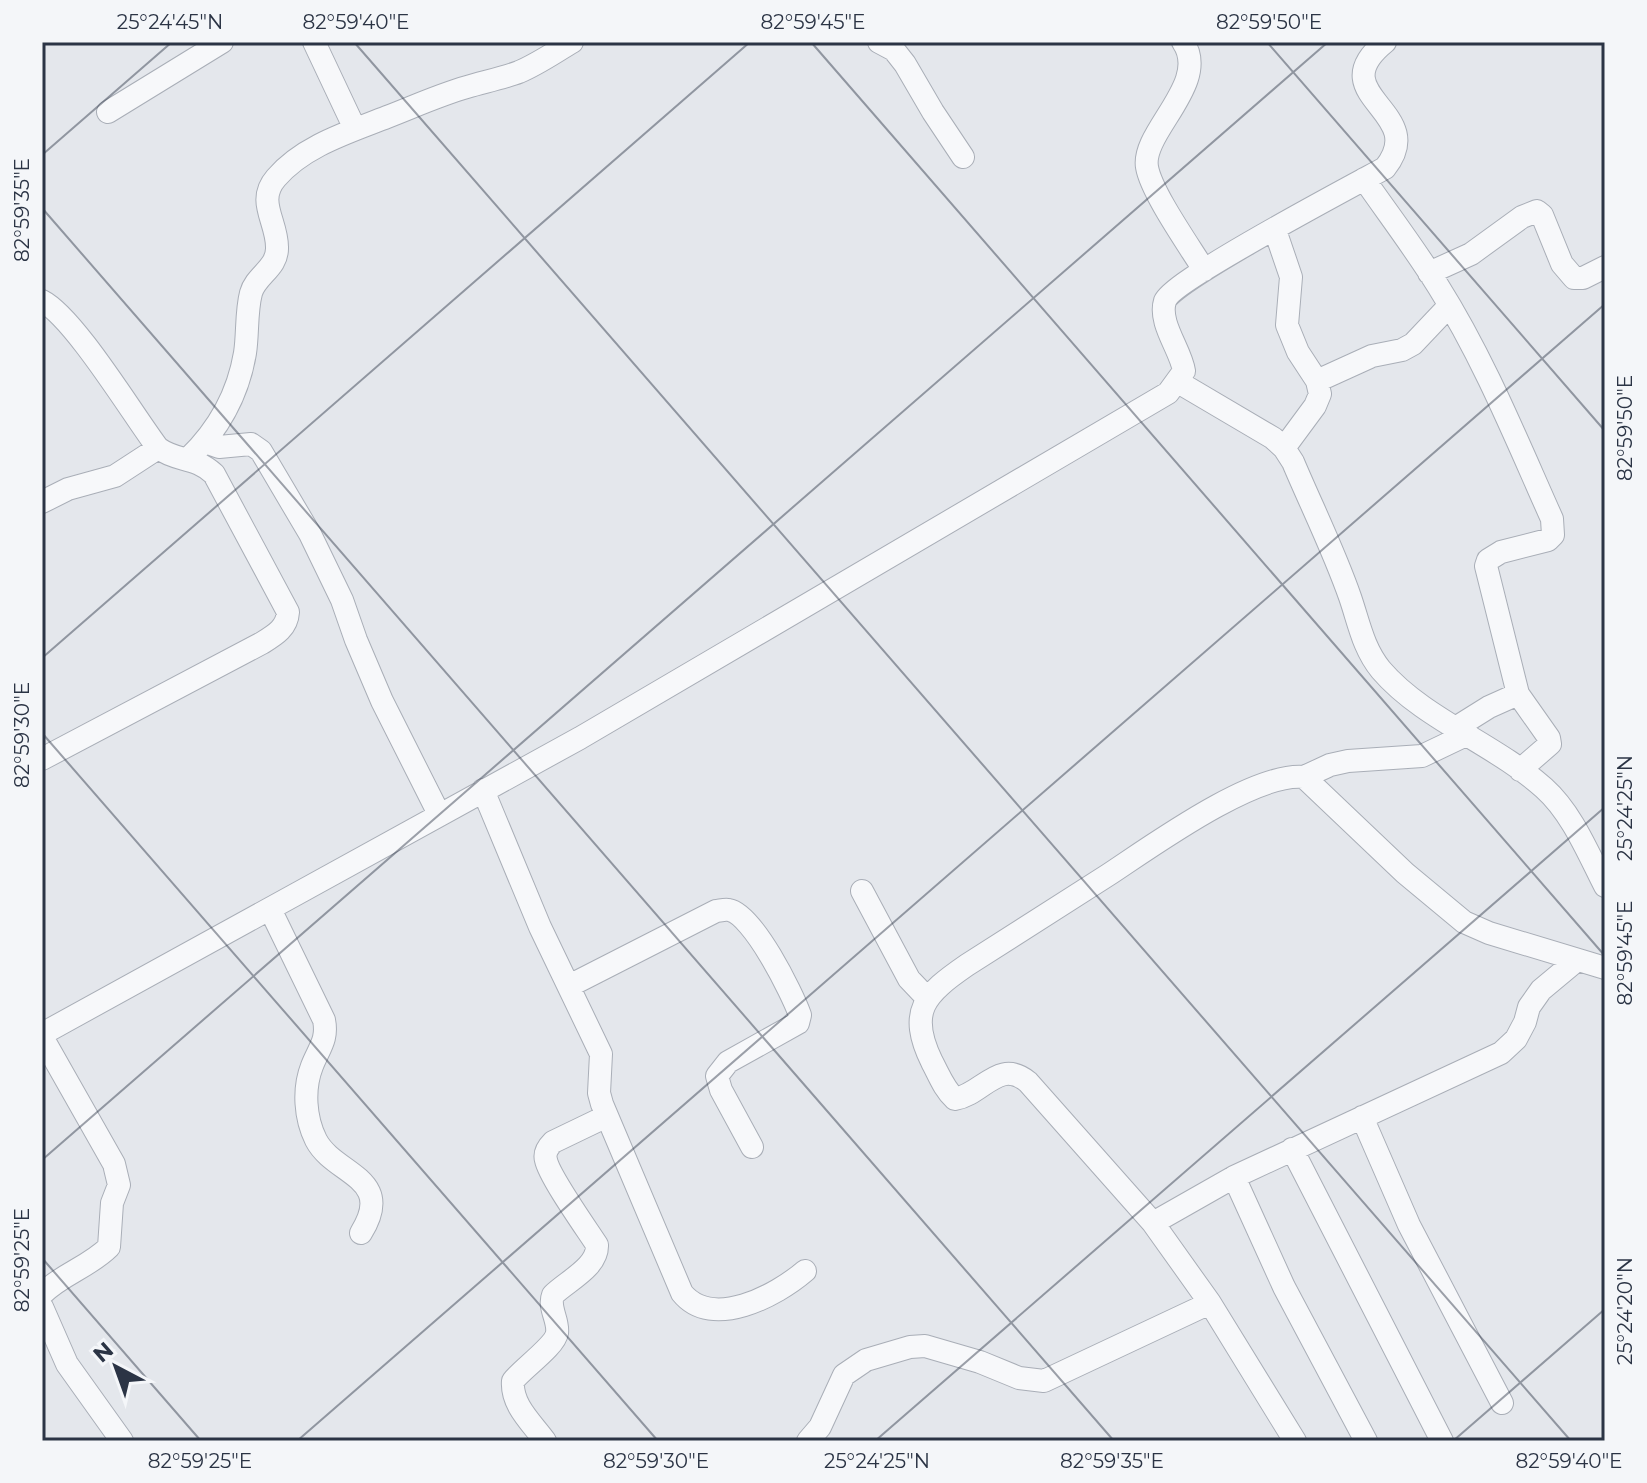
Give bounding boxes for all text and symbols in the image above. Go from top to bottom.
text: 25°24'45"N [117,10,223,34]
text: 82°59'40"E [302,10,410,34]
text: 82°59'45"E [761,10,865,34]
text: 82°59'50"E [1216,10,1322,34]
text: 82°59'35"E [10,158,34,262]
text: 82°59'50"E [1613,375,1637,481]
text: 82°59'30"E [10,682,34,788]
text: 25°24'25"N [1613,755,1637,861]
text: 82°59'45"E [1613,901,1637,1005]
text: 82°59'25"E [10,1208,34,1312]
text: 25°24'20"N [1613,1257,1637,1365]
north arrow [76,1327,156,1407]
text: N [88,1336,119,1368]
text: 82°59'25"E [148,1449,252,1473]
text: 82°59'30"E [603,1449,709,1473]
text: 25°24'25"N [824,1449,930,1473]
text: 82°59'35"E [1060,1449,1164,1473]
text: 82°59'40"E [1515,1449,1623,1473]

